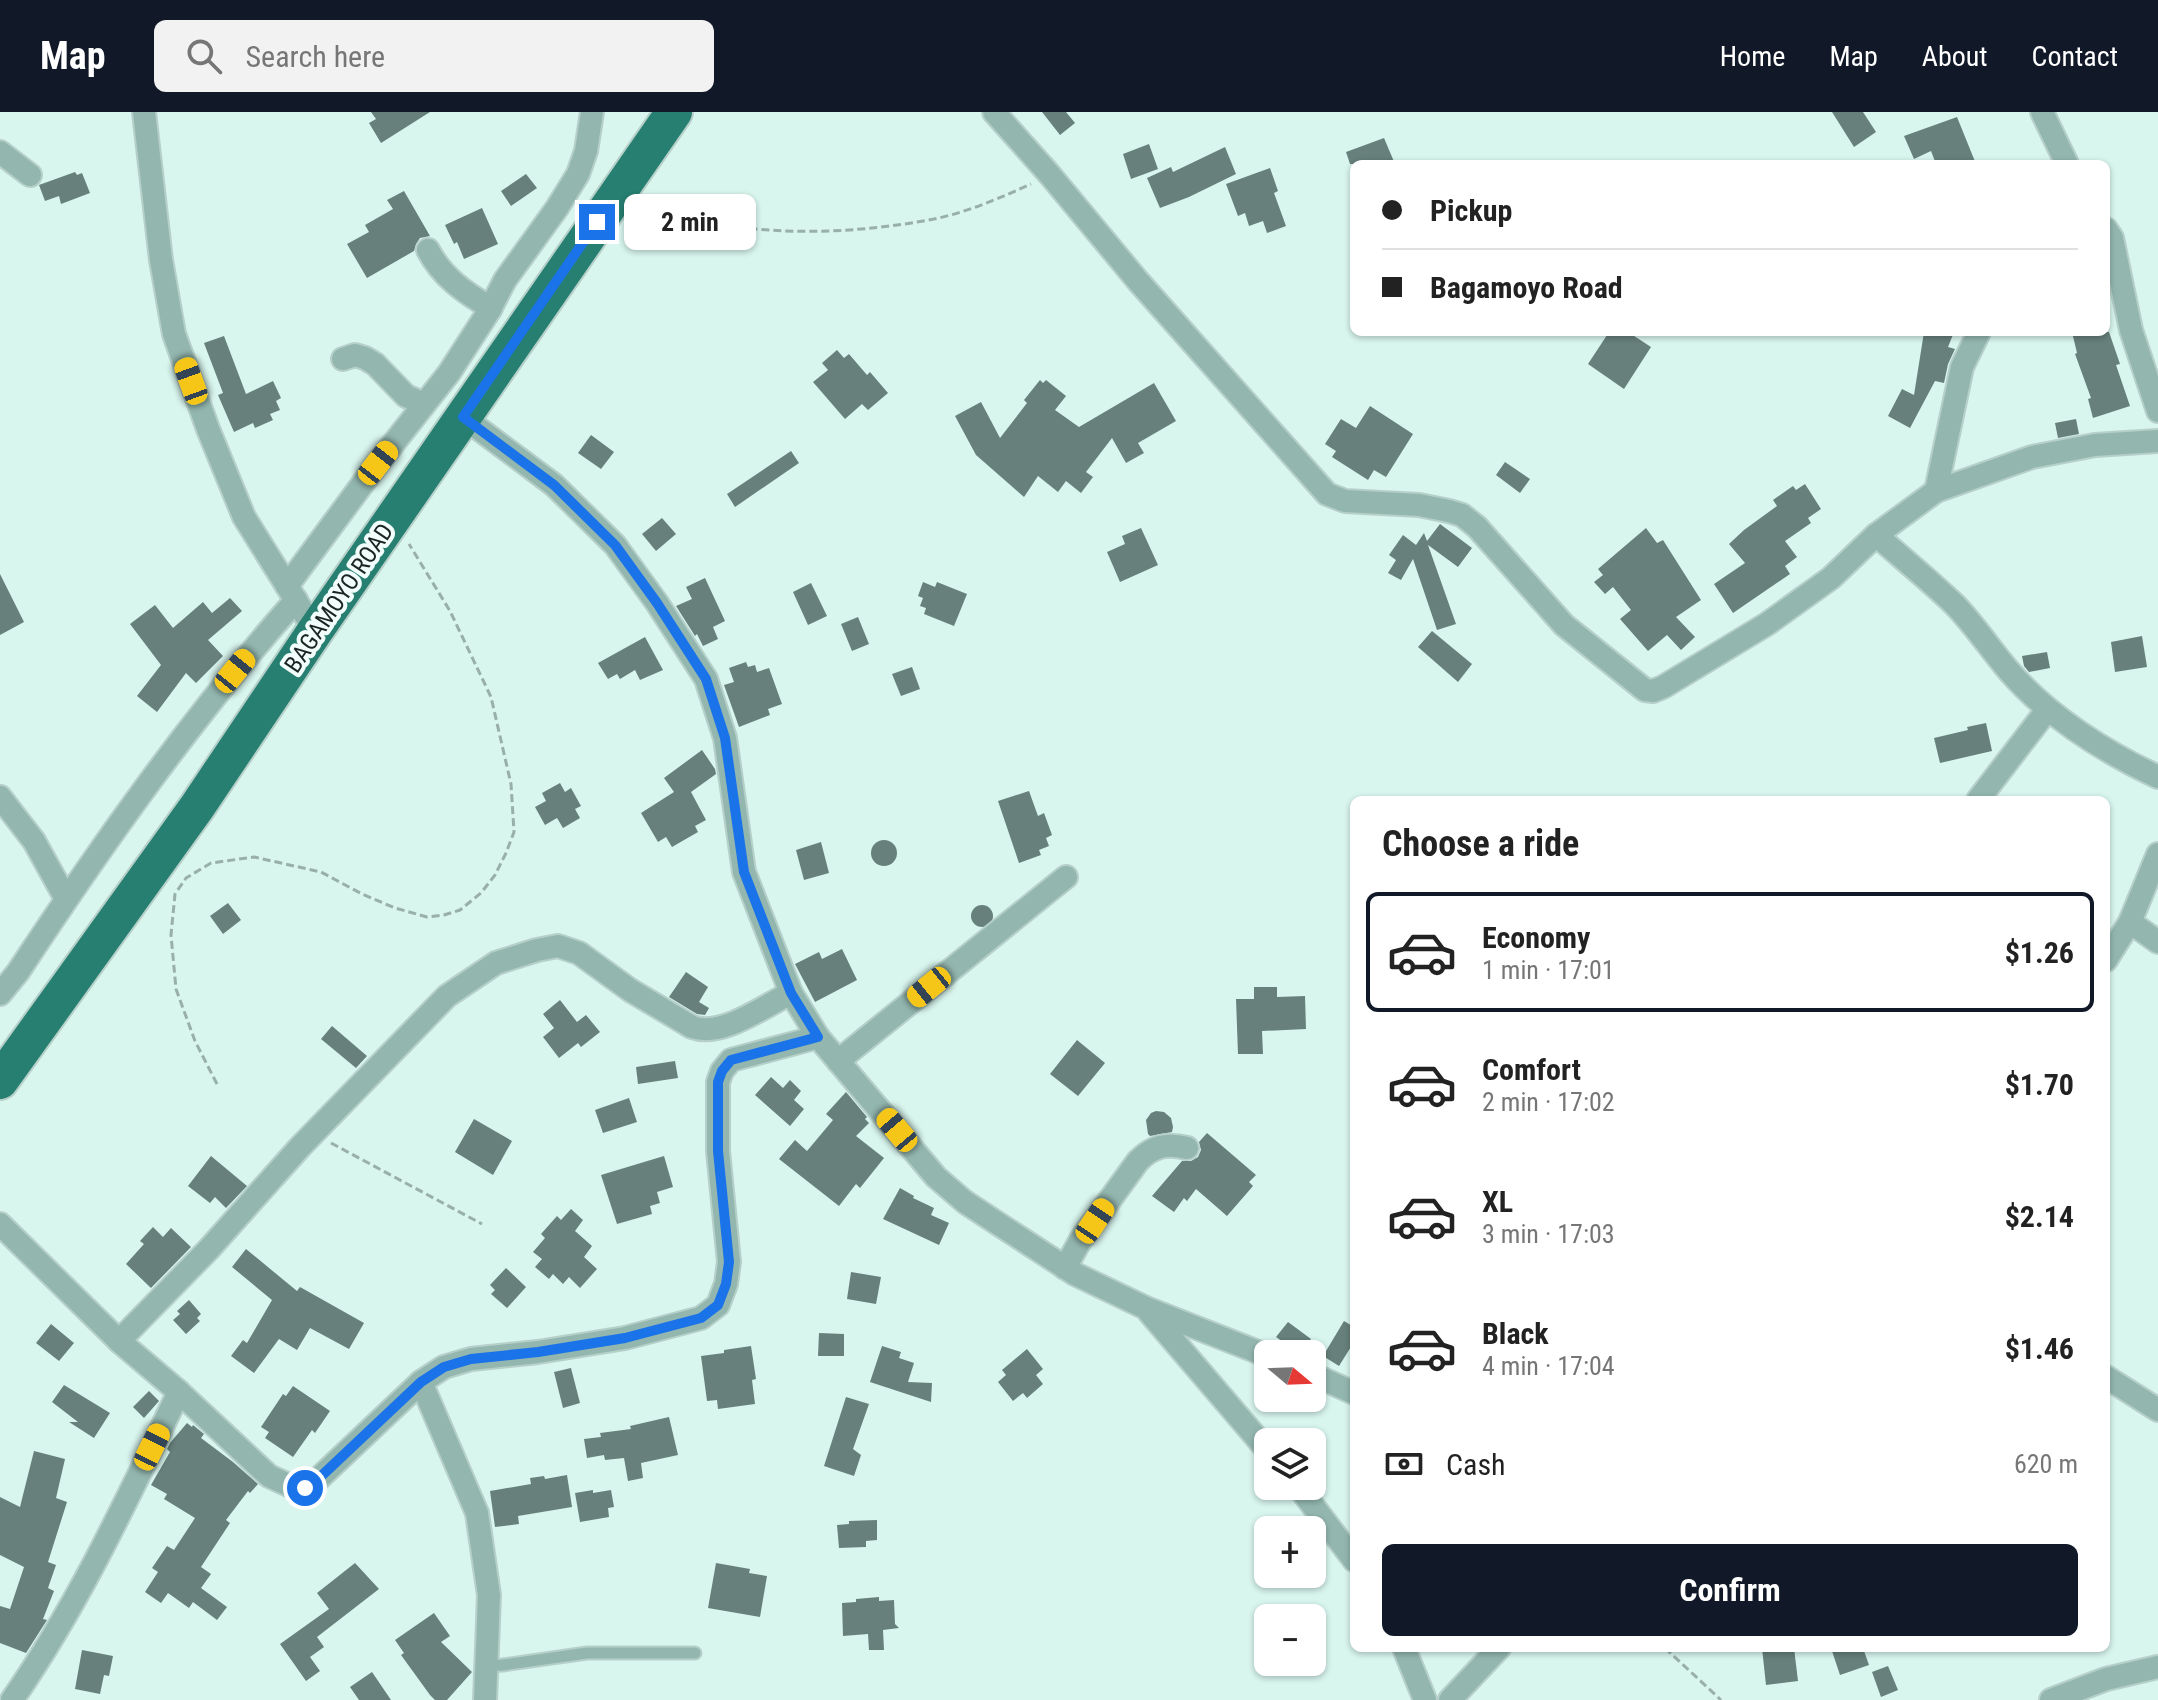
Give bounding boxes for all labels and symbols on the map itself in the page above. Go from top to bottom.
callout: 2 min [625,194,757,250]
route end [579,204,615,240]
car [172,354,210,408]
car [354,437,402,489]
street label: BAGAMOYO ROAD [279,518,399,678]
car [211,645,259,697]
car [903,963,955,1011]
car [872,1104,922,1156]
car [1072,1194,1118,1248]
north arrow [1254,1340,1326,1412]
car [131,1420,173,1474]
route start [287,1470,323,1506]

